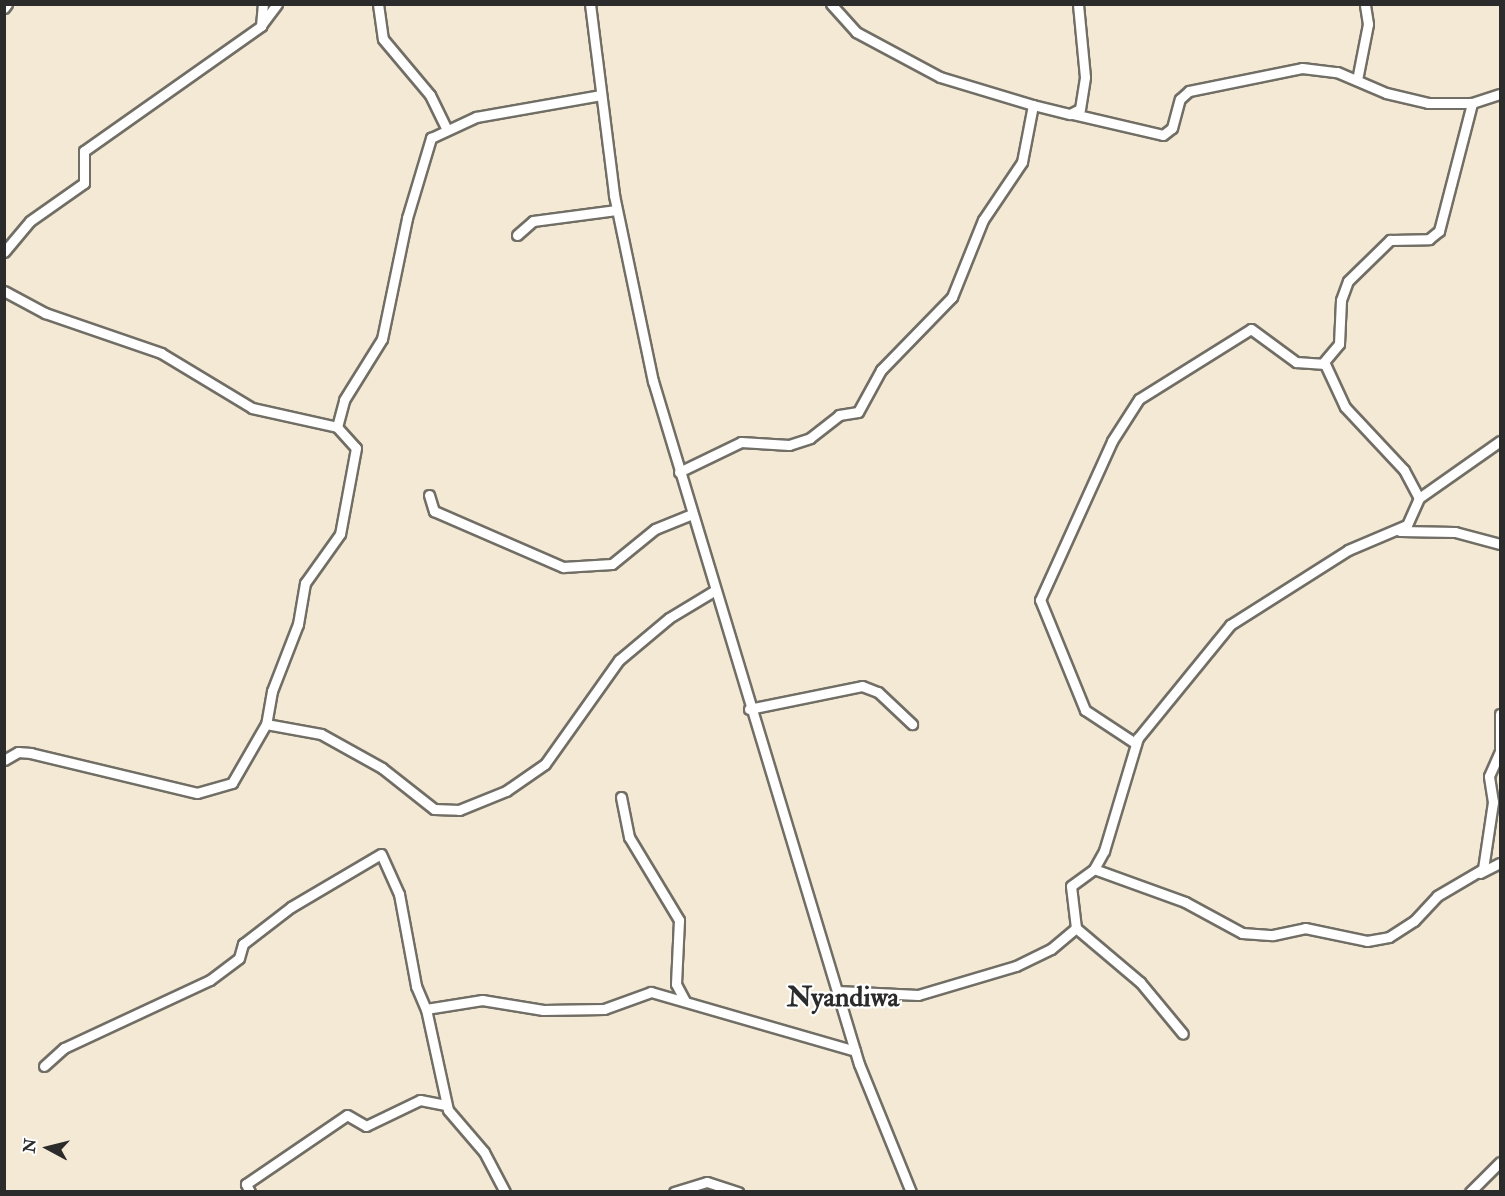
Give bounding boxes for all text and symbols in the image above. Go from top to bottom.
district label: Nyandiwa [787,981,899,1015]
north arrow [18,1118,78,1178]
text: N [19,1137,41,1154]

